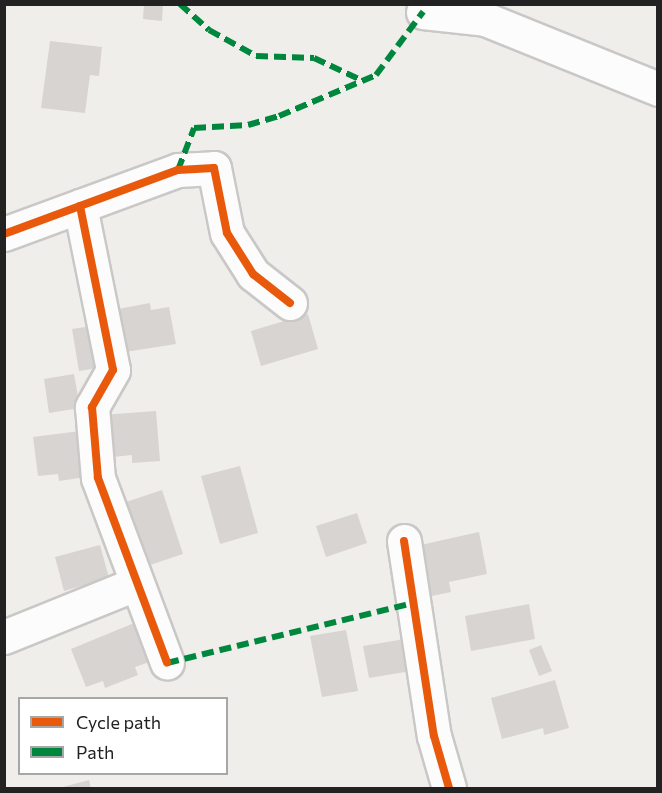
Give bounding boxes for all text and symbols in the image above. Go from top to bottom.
legend [18,697,228,775]
text: Cycle path [76,711,161,733]
text: Path [76,741,114,763]

